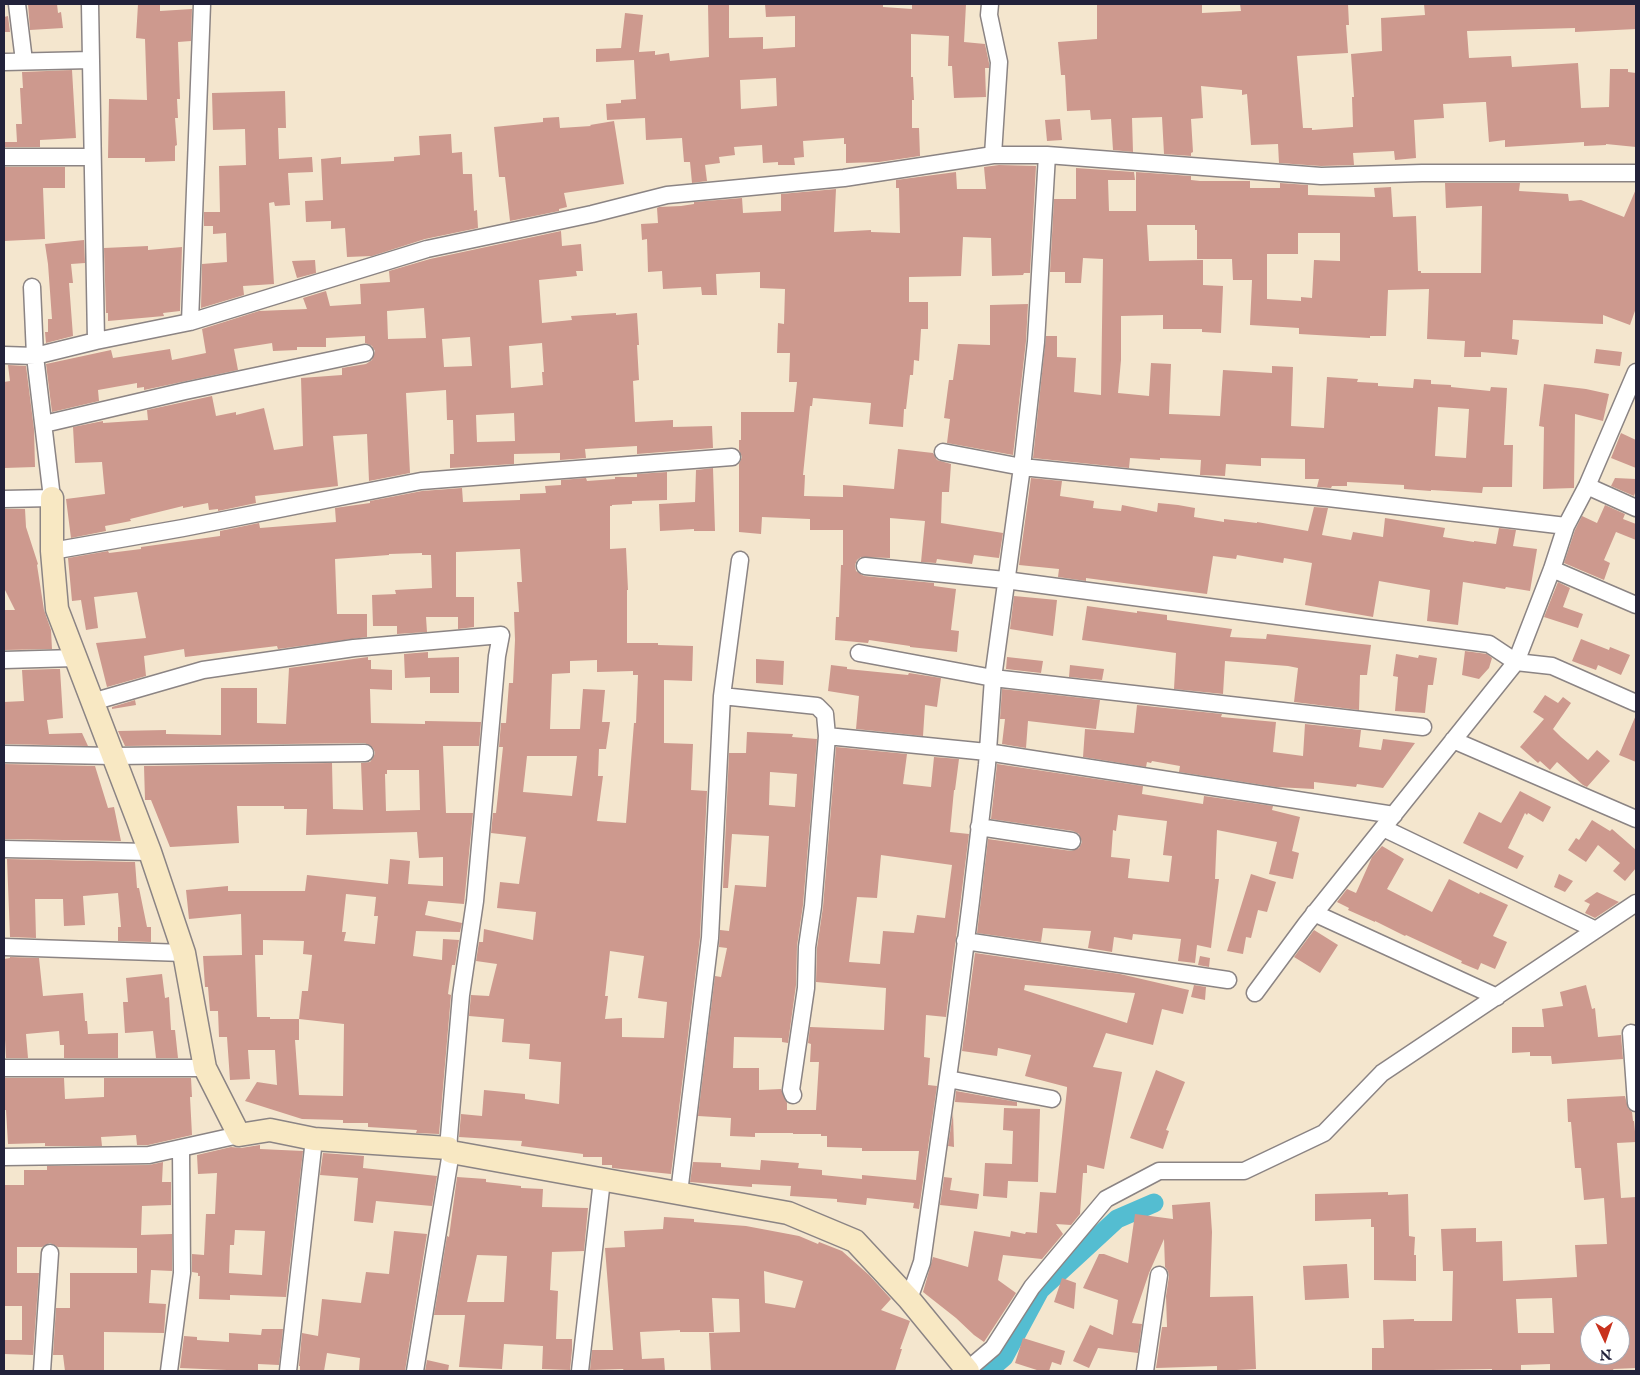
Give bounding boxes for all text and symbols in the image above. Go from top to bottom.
north arrow [1580,1315,1630,1365]
text: N [1599,1345,1612,1363]

